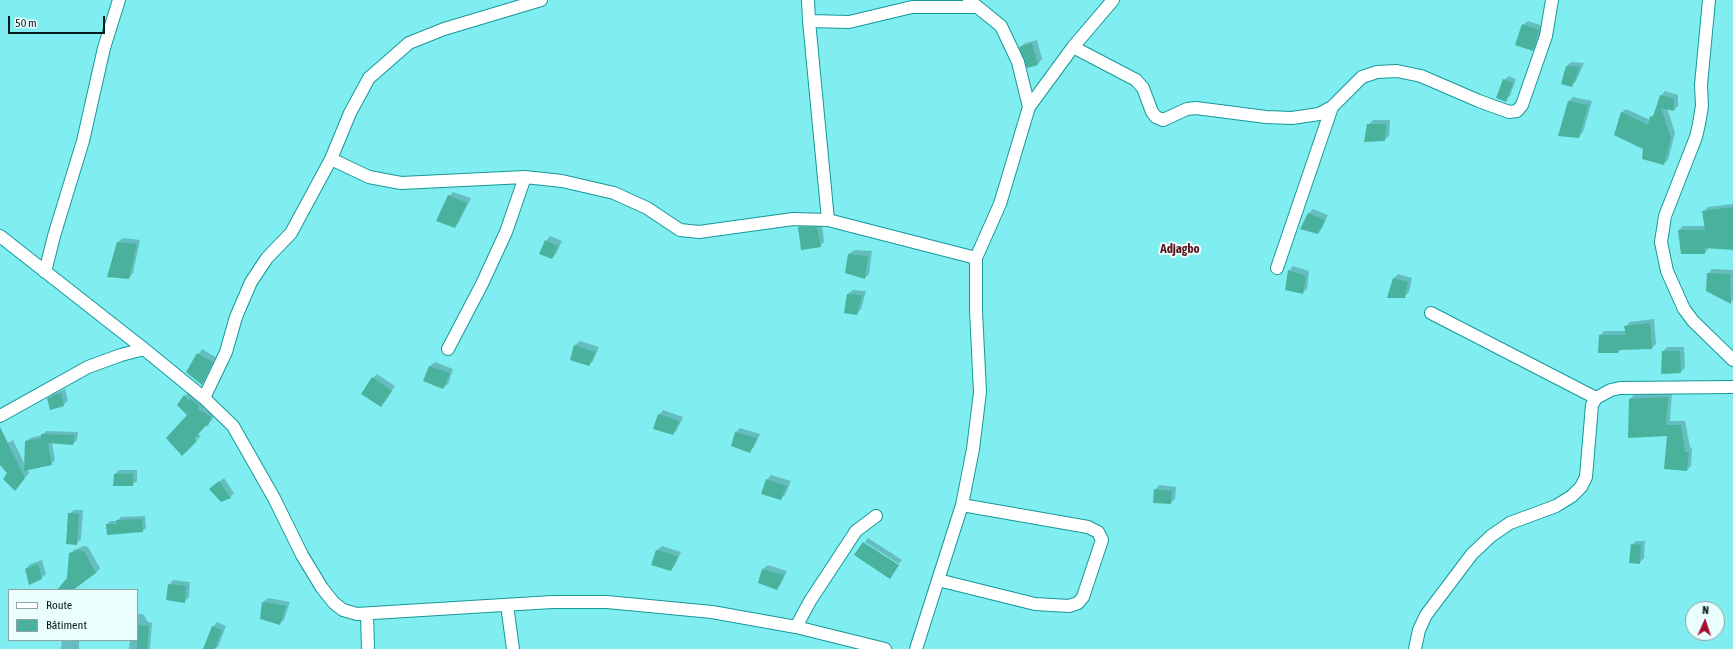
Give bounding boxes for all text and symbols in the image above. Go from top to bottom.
scale bar [10,8,107,34]
text: 50 m [15,16,37,30]
district label: Adjagbo [1160,241,1200,257]
legend [8,589,138,641]
text: Route [46,598,72,612]
north arrow [1685,601,1725,641]
text: N [1702,604,1709,616]
text: Bâtiment [46,618,87,632]

